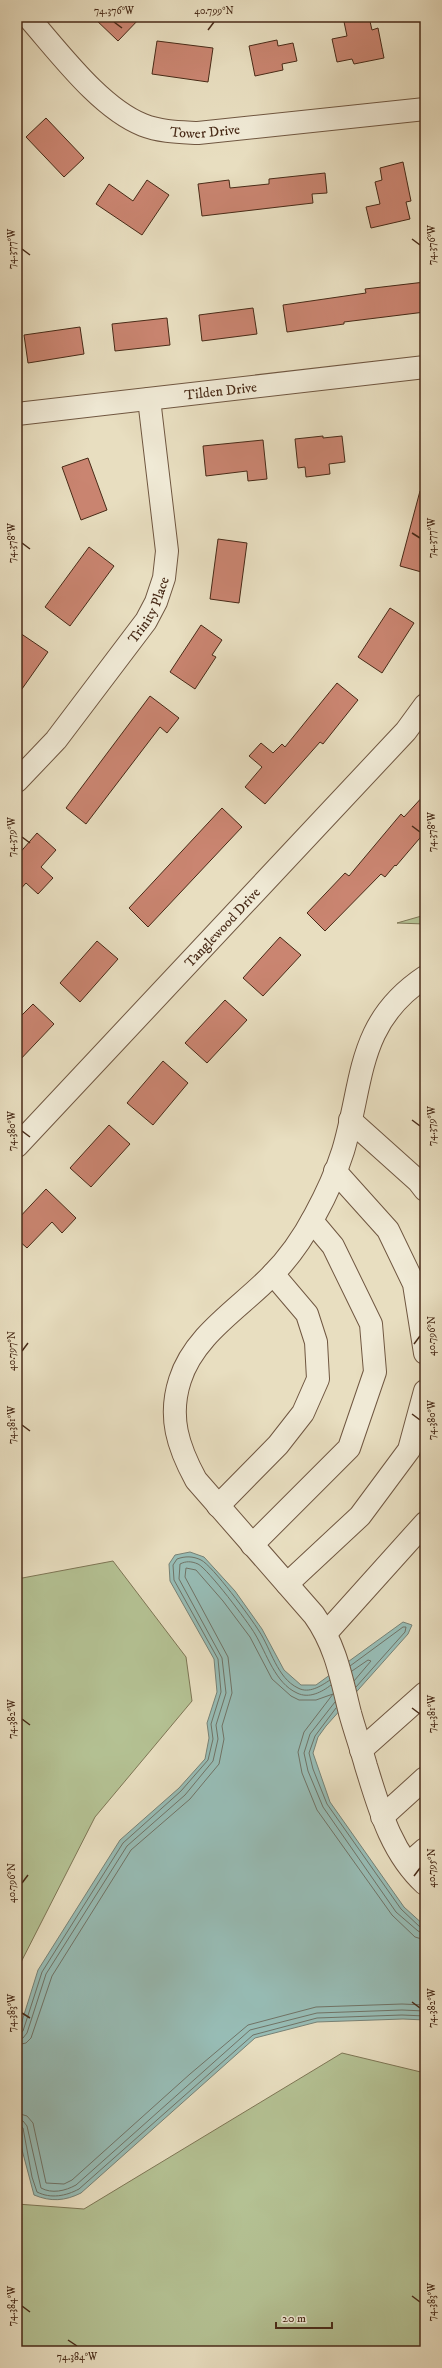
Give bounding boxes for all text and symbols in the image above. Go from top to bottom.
text: 74.376°W [94,5,135,17]
text: 40.799°N [194,5,234,17]
street label: Tower Drive [169,121,241,143]
text: 74.376°W [426,224,438,265]
text: 74.377°W [6,228,18,269]
street label: Tilden Drive [184,378,258,405]
text: 74.377°W [426,517,438,558]
text: 74.378°W [6,522,18,563]
street label: Trinity Place [124,574,174,647]
text: 74.378°W [426,811,438,852]
text: 74.379°W [6,816,18,857]
street label: Tanglewood Drive [181,884,265,972]
text: 74.379°W [426,1105,438,1146]
text: 74.380°W [6,1110,18,1151]
text: 40.796°N [426,1316,438,1356]
text: 40.797°N [6,1331,18,1371]
text: 74.380°W [426,1399,438,1440]
text: 74.381°W [6,1405,18,1444]
text: 74.381°W [426,1694,438,1733]
text: 74.382°W [6,1698,18,1739]
text: 40.795°N [426,1848,438,1888]
text: 40.796°N [6,1863,18,1903]
text: 74.382°W [426,1987,438,2028]
text: 74.383°W [6,1993,18,2032]
text: 74.383°W [426,2282,438,2321]
text: 74.384°W [6,2285,18,2326]
scale bar [276,2304,332,2330]
text: 20 m [282,2311,306,2326]
text: 74.384°W [57,2351,98,2363]

